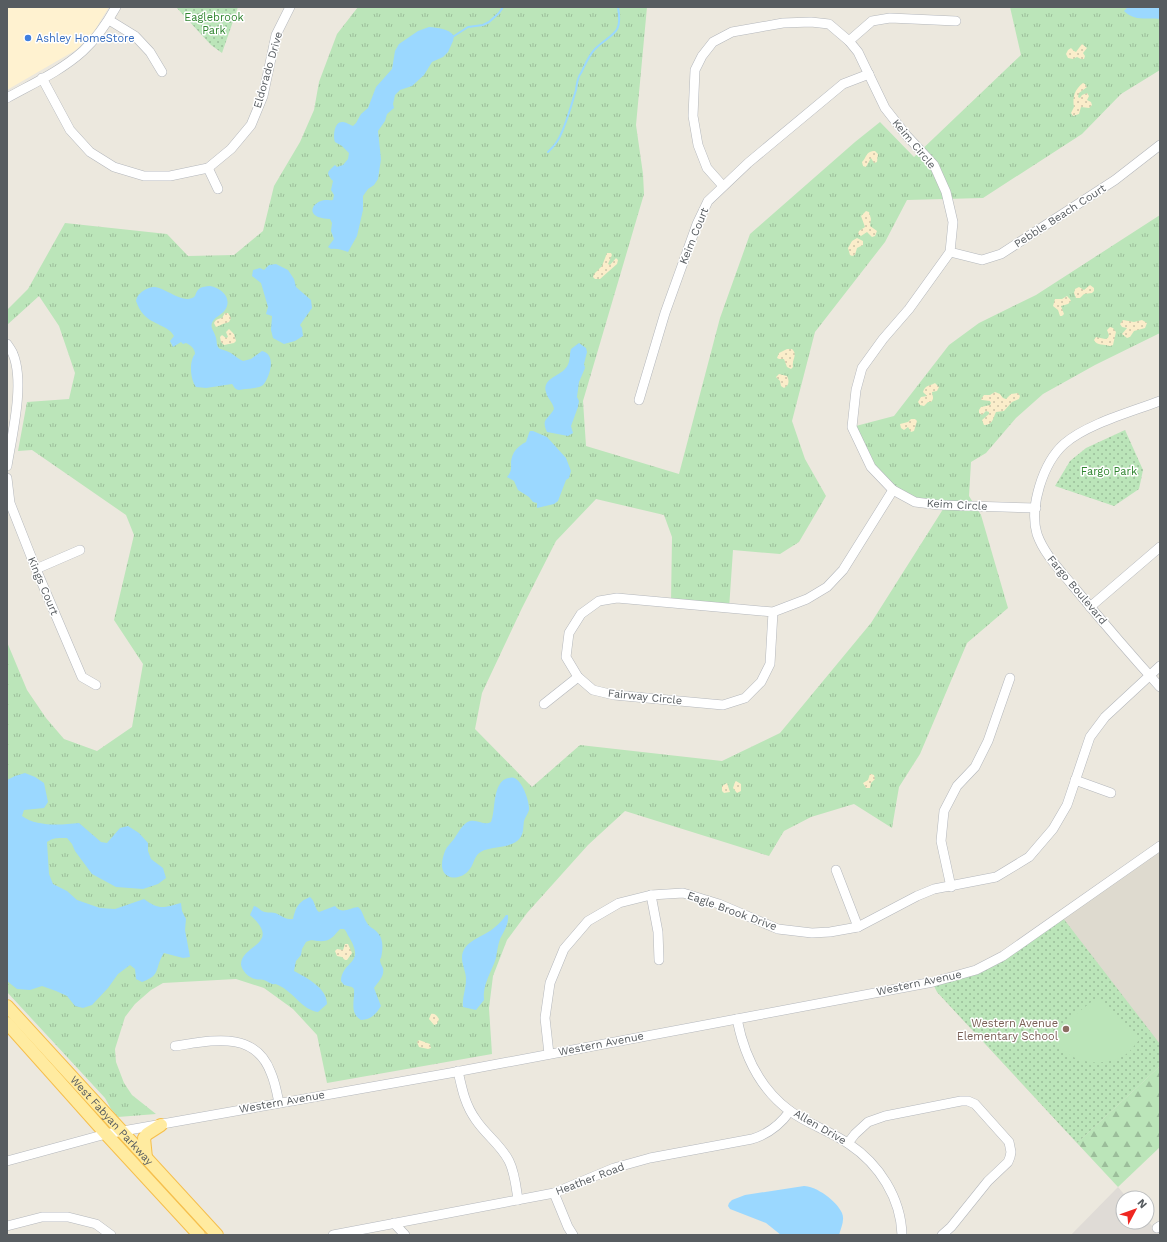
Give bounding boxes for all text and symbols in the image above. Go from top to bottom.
park label: Eaglebrook Park [184,11,244,37]
street label: Eldorado Drive [251,30,285,110]
place label: Ashley HomeStore [36,32,135,45]
marker: Ashley HomeStore [23,33,33,43]
street label: Keim Circle [889,116,939,172]
street label: Pebble Beach Court [1012,181,1108,250]
street label: Keim Court [677,205,711,266]
park label: Fargo Park [1081,465,1137,478]
street label: Keim Circle [926,497,988,513]
street label: Fargo Boulevard [1044,553,1110,627]
street label: Kings Court [25,555,61,617]
street label: Fairway Circle [607,687,683,707]
street label: Eagle Brook Drive [685,889,779,933]
street label: Western Avenue [875,968,963,998]
place label: Western Avenue Elementary School [957,1017,1059,1043]
marker: Western Avenue Elementary School [1061,1024,1071,1034]
street label: Western Avenue [557,1029,645,1059]
street label: West Fabyan Parkway [68,1073,156,1168]
street label: Western Avenue [238,1088,326,1116]
street label: Allen Drive [792,1107,848,1147]
street label: Heather Road [554,1160,626,1198]
north arrow [1115,1190,1155,1230]
text: N [1135,1196,1150,1211]

